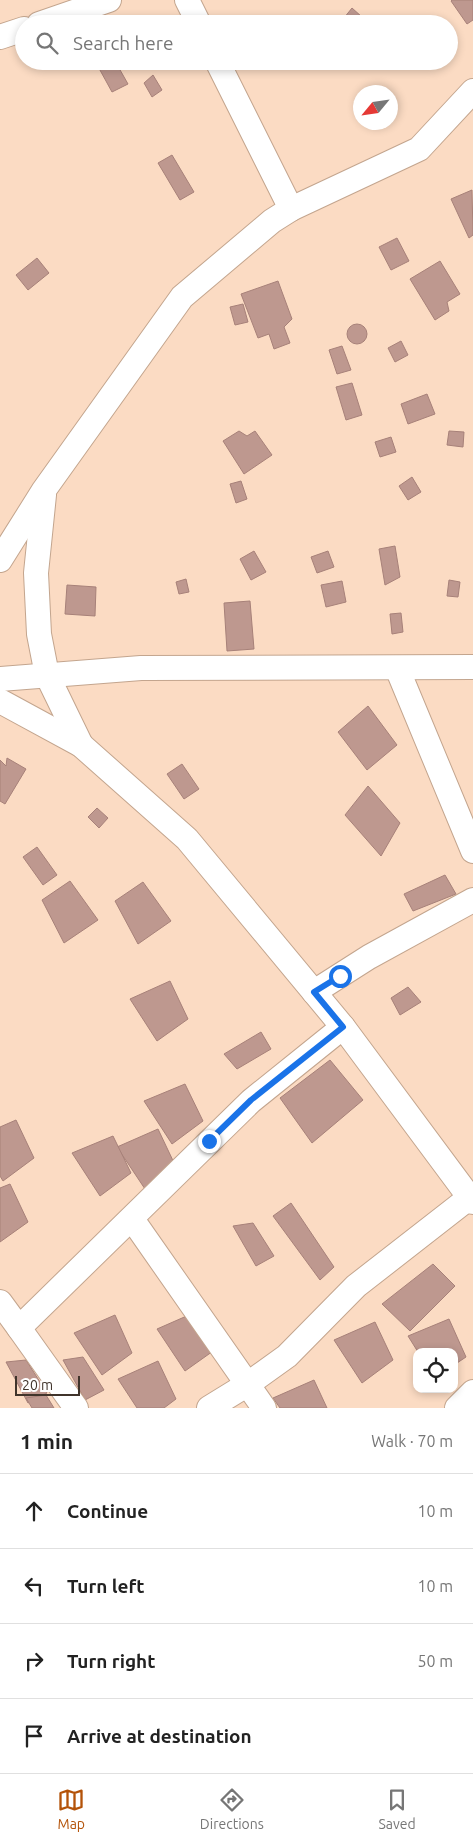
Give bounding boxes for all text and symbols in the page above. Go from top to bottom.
search box [15,15,458,70]
icon: search [33,29,61,57]
text: Search here [73,32,173,54]
north arrow [353,85,398,130]
route start [329,965,352,988]
route end [198,1130,221,1153]
map controls [413,1348,458,1393]
button: locate [413,1348,458,1393]
scale bar [15,1373,80,1396]
text: 20 m [22,1377,53,1393]
text: 1 min [20,1429,73,1453]
text: Walk · 70 m [371,1432,453,1450]
icon: ahead [20,1497,48,1525]
text: Continue [67,1500,148,1522]
text: 10 m [417,1502,453,1520]
icon: left [20,1572,48,1600]
text: Turn left [67,1575,145,1597]
text: 10 m [417,1577,453,1595]
icon: right [20,1647,48,1675]
text: Turn right [67,1650,155,1672]
text: 50 m [417,1652,453,1670]
icon: arrive [20,1722,48,1750]
text: Arrive at destination [67,1725,252,1747]
tab: Map [57,1786,85,1832]
tab: Directions [200,1786,264,1832]
tab: Saved [378,1786,416,1832]

